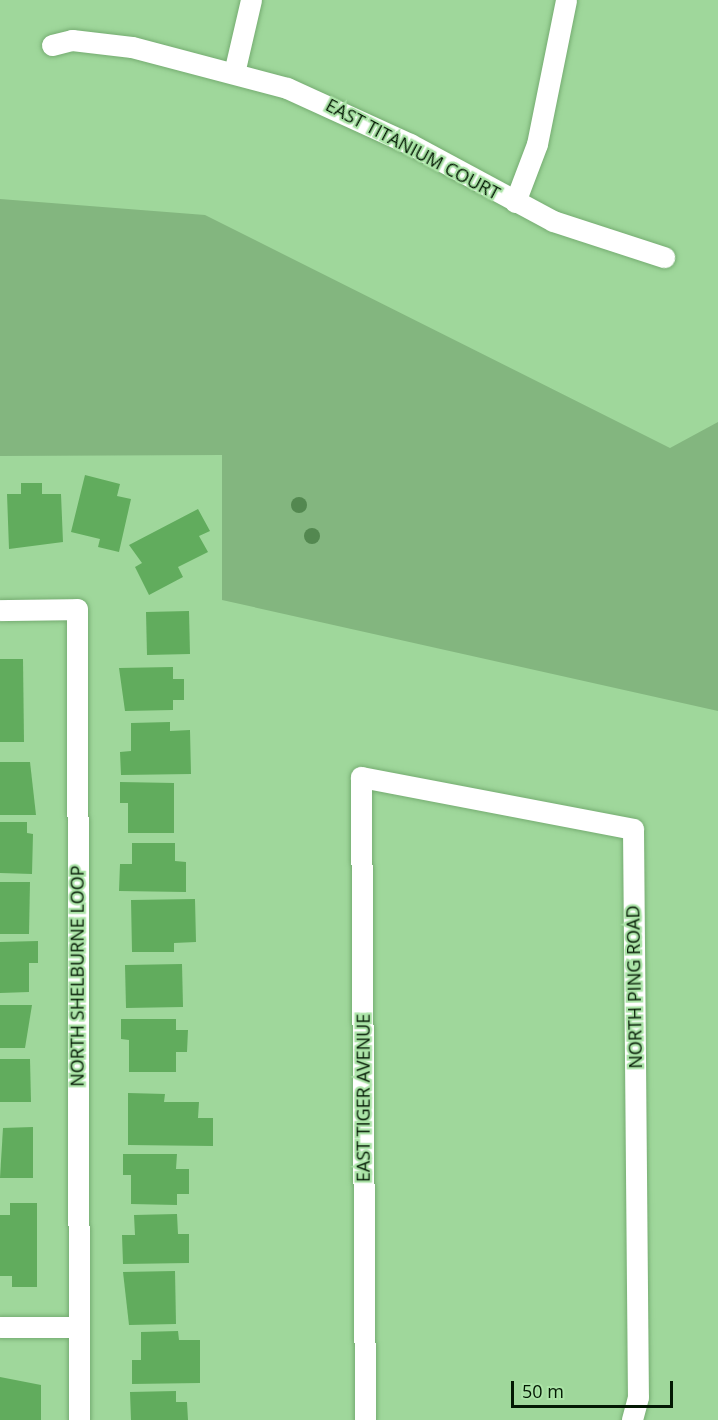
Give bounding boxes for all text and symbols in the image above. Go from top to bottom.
street label: EAST TITANIUM COURT [322,94,504,204]
street label: NORTH SHELBURNE LOOP [66,865,88,1087]
street label: NORTH PING ROAD [622,905,646,1069]
street label: EAST TIGER AVENUE [352,1014,374,1182]
scale bar [514,1369,676,1407]
text: 50 m [522,1379,564,1403]

